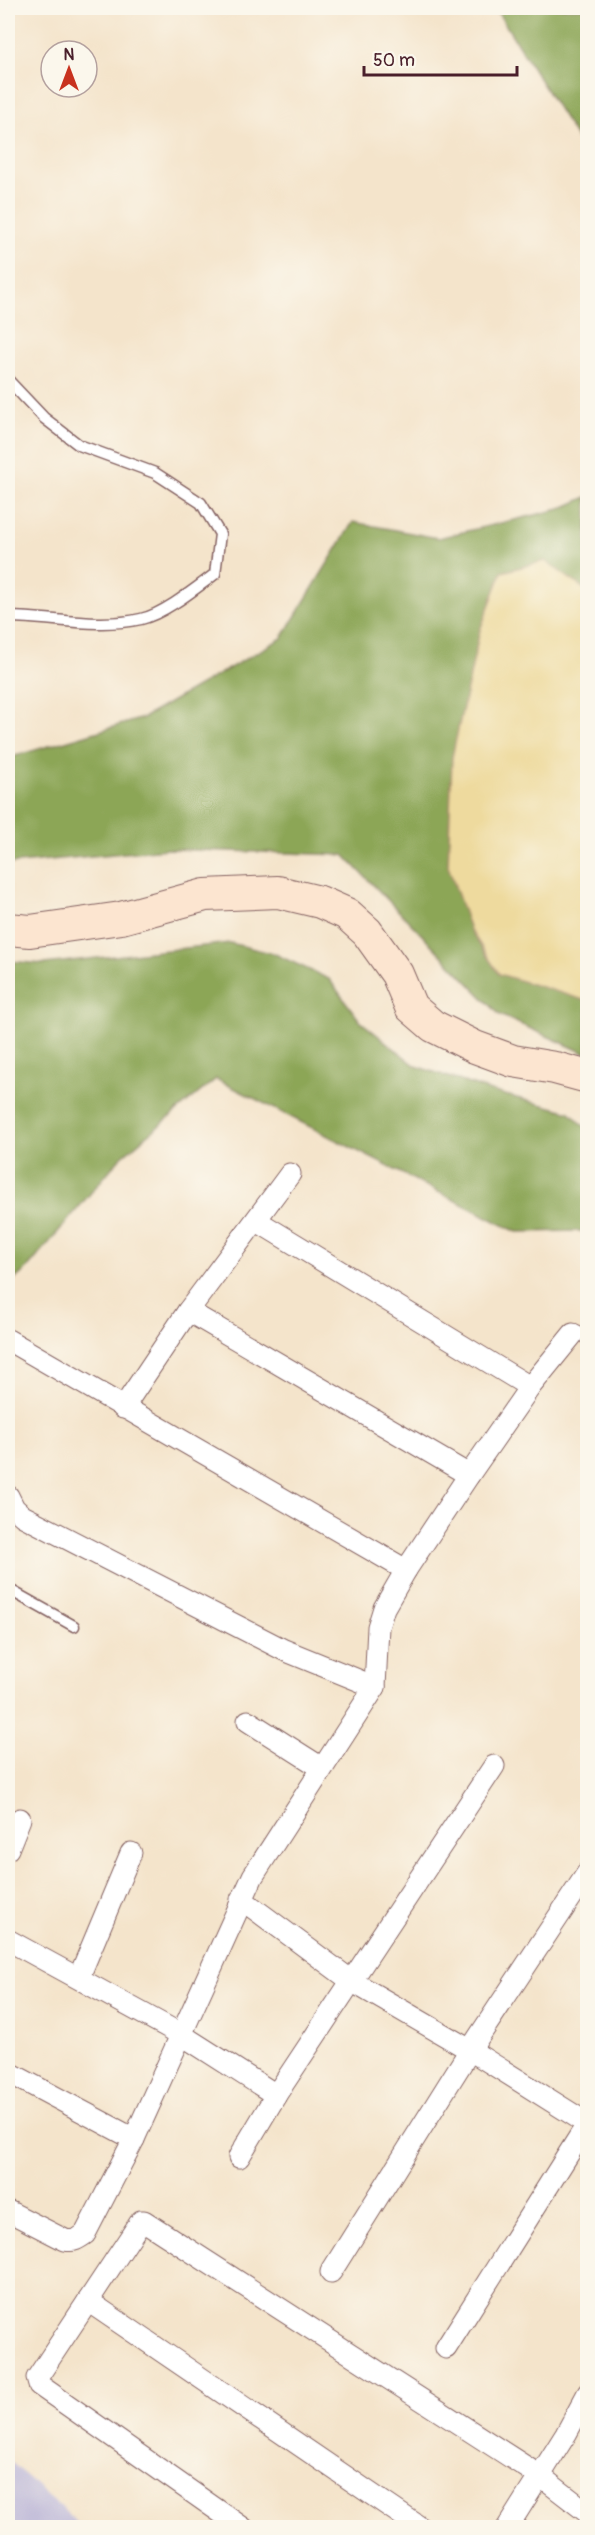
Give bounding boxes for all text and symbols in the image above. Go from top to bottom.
north arrow [39,39,99,99]
scale bar [364,39,517,77]
text: N [64,45,75,65]
text: 50 m [373,49,415,72]

